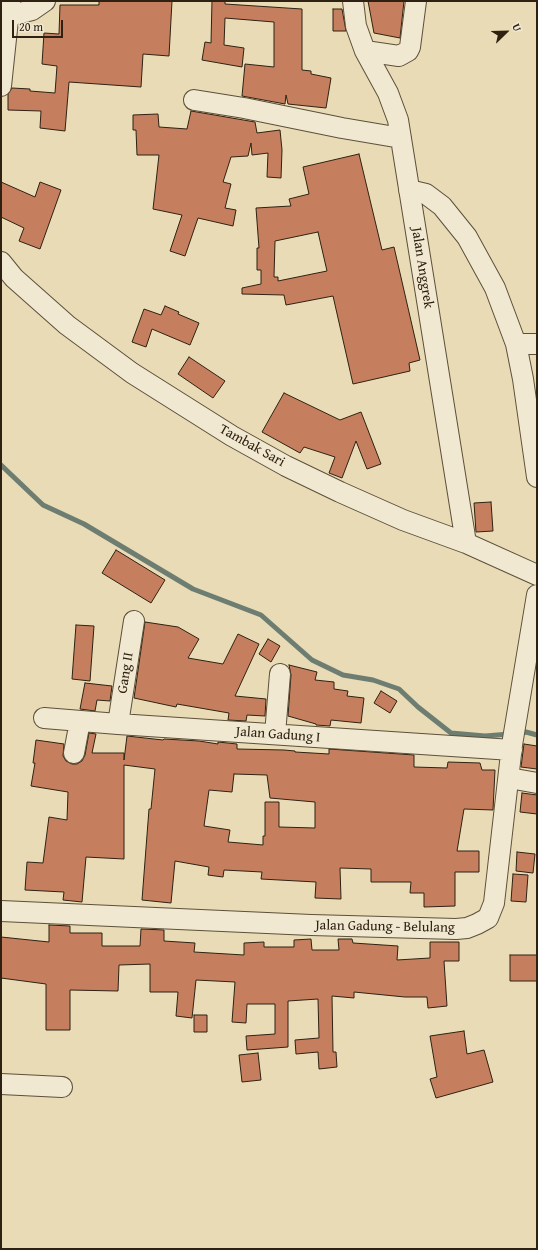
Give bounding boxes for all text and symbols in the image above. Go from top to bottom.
scale bar [14,12,65,38]
north arrow [486,12,526,52]
text: 20 m [19,18,43,35]
text: U [508,21,526,34]
street label: Jalan Anggrek [407,226,437,310]
street label: Tambak Sari [216,421,288,471]
street label: Gang II [114,651,138,695]
street label: Jalan Gadung I [235,724,321,746]
street label: Jalan Gadung - Belulang [315,917,455,937]

